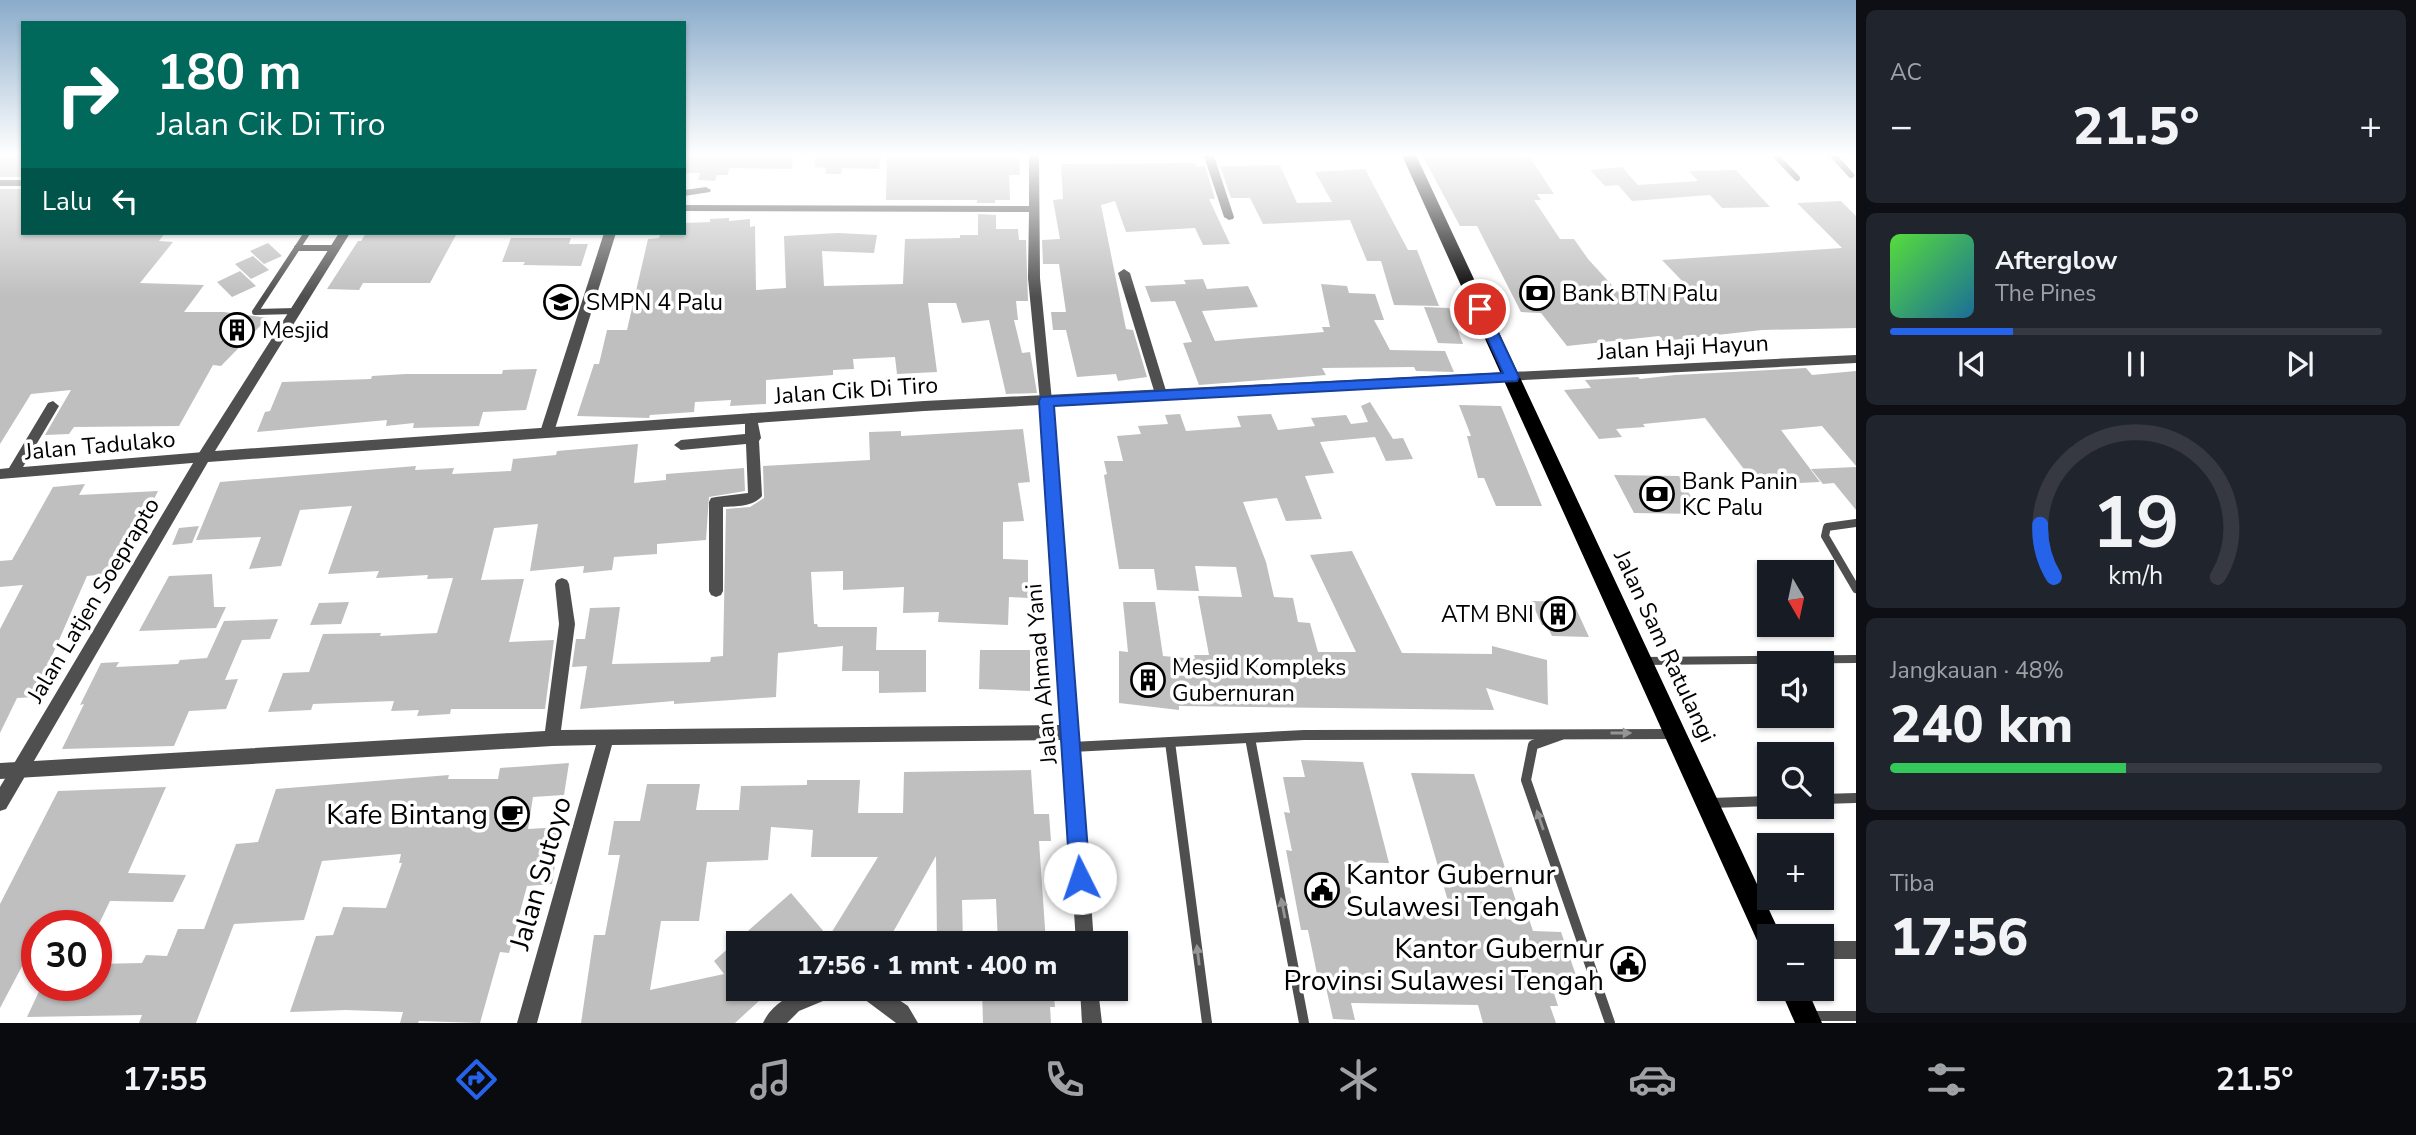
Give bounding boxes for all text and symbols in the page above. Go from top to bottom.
text: 180 m [157,39,301,106]
icon: right [42,49,133,140]
text: AC [1890,57,1922,88]
text: 21.5° [2072,91,2200,162]
text: − [1890,101,1913,152]
text: + [2359,101,2382,152]
text: Jalan Cik Di Tiro [157,103,385,146]
icon: left [106,182,144,220]
text: Lalu [42,184,92,219]
text: Afterglow [1995,243,2118,278]
bank icon: Bank BTN Palu [1518,274,1556,312]
place label: Bank BTN Palu [1562,278,1718,309]
text: The Pines [1995,278,2096,309]
pin [1450,279,1510,339]
school or university icon: SMPN 4 Palu [542,283,580,321]
place label: SMPN 4 Palu [586,287,723,318]
icon: arrive [1461,290,1499,328]
building icon: Mesjid [218,311,256,349]
place label: Mesjid [262,315,329,346]
street label: Jalan Haji Hayun [1596,328,1769,368]
icon: previous [1953,345,1991,383]
icon: pause [2117,345,2155,383]
icon: next [2281,345,2319,383]
street label: Jalan Cik Di Tiro [772,369,939,412]
street label: Jalan Tadulako [22,423,177,468]
place label: Bank Panin KC Palu [1682,466,1798,523]
text: 19 [2092,474,2180,574]
bank icon: Bank Panin KC Palu [1638,475,1676,513]
street label: Jalan Latjen Soeprapto [19,492,167,709]
street label: Jalan Sam Ratulangi [1606,544,1723,747]
text: km/h [2108,559,2164,593]
north arrow [1757,560,1834,637]
map controls [1757,560,1834,1001]
street label: Jalan Ahmad Yani [1018,582,1065,767]
building icon: ATM BNI [1539,595,1577,633]
place label: ATM BNI [1441,599,1534,630]
button: sound [1757,651,1834,728]
place label: Mesjid Kompleks Gubernuran [1172,652,1346,709]
text: Jangkauan · 48% [1890,655,2064,686]
building icon: Mesjid Kompleks Gubernuran [1129,661,1167,699]
text: 240 km [1890,689,2073,760]
one-way arrow [1610,727,1632,739]
button: search [1757,742,1834,819]
street label: Jalan Sutoyo [501,792,581,955]
cafe icon: Kafe Bintang [493,795,531,833]
place label: Kafe Bintang [326,796,488,834]
one-way arrow [1534,809,1544,830]
button: + [1757,833,1834,910]
position arrow [1043,841,1117,915]
place label: Kantor Gubernur Sulawesi Tengah [1346,856,1560,926]
text: Tiba [1890,868,1935,899]
public building icon: Kantor Gubernur Sulawesi Tengah [1303,871,1341,909]
one-way arrow [1277,897,1288,919]
text: 17:56 [1890,902,2028,973]
speed limit sign: 30 [21,910,112,1001]
button: − [1757,924,1834,1001]
place label: Kantor Gubernur Provinsi Sulawesi Tengah [1283,930,1604,1000]
one-way arrow [1192,944,1203,966]
public building icon: Kantor Gubernur Provinsi Sulawesi Tengah [1609,945,1647,983]
text: 17:56 · 1 mnt · 400 m [797,948,1057,983]
icon: directions [452,1055,501,1104]
icon: music [746,1055,795,1104]
icon: phone [1040,1055,1089,1104]
icon: climate [1334,1055,1383,1104]
icon: car [1628,1055,1677,1104]
icon: filters [1922,1055,1971,1104]
text: 17:55 [122,1058,207,1101]
text: 21.5° [2216,1058,2293,1101]

